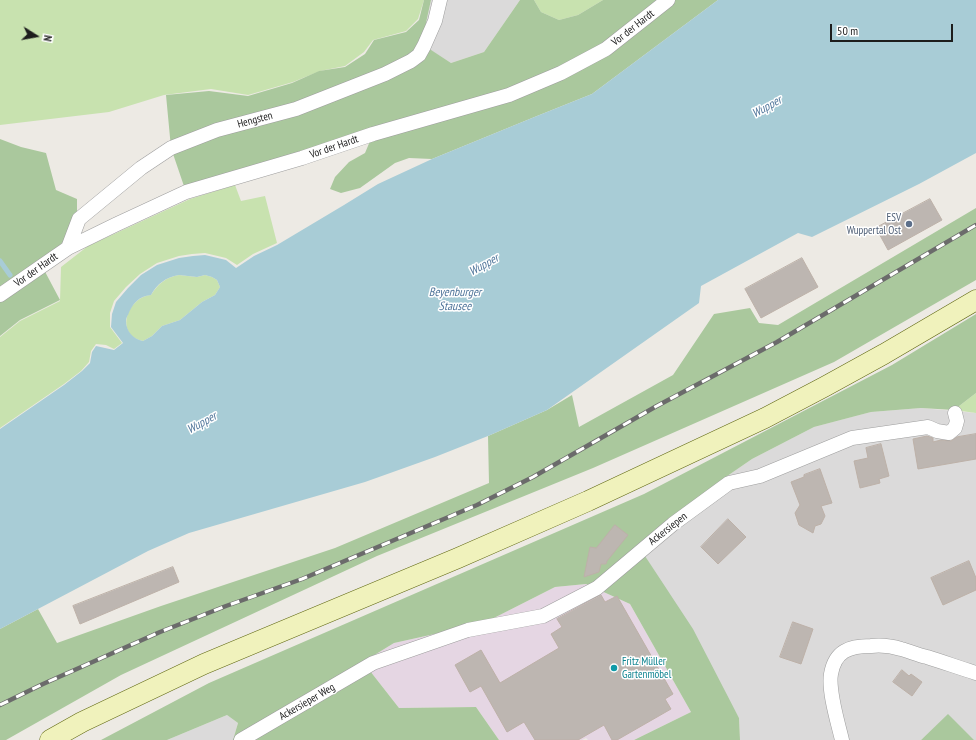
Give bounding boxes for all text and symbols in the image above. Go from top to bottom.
street label: Vor der Hardt [609,7,657,49]
north arrow [16,16,56,56]
scale bar [832,16,955,42]
text: 50 m [837,23,858,38]
text: N [40,34,55,43]
water label: Wupper [750,93,784,121]
street label: Hengsten [236,109,274,131]
street label: Vor der Hardt [308,133,360,161]
place label: ESV Wuppertal Ost [847,211,901,237]
marker: ESV Wuppertal Ost [904,219,914,229]
street label: Vor der Hardt [12,250,60,290]
water label: Wupper [467,251,501,279]
water label: Beyenburger Stausee [429,286,481,314]
water label: Wupper [185,409,219,437]
street label: Ackersiepen [646,510,690,548]
place label: Fritz Müller Gartenmöbel [622,655,671,681]
marker: Fritz Müller Gartenmöbel [609,663,619,673]
street label: Ackersieper Weg [277,681,337,723]

